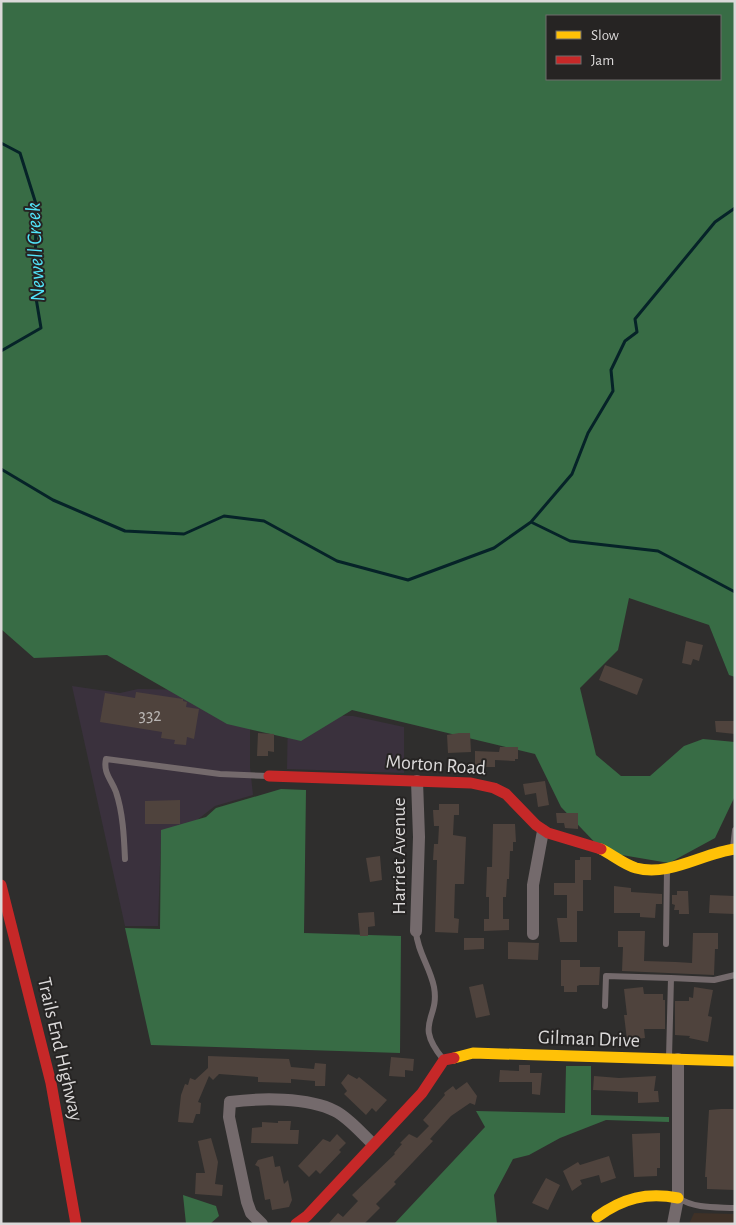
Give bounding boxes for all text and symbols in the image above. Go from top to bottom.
legend [546,15,721,80]
text: Slow [591,28,619,43]
text: Jam [591,53,614,68]
water label: Newell Creek [22,202,49,302]
house number: 332 [138,707,162,725]
street label: Morton Road [385,752,487,778]
street label: Harriet Avenue [389,797,409,915]
street label: Trails End Highway [34,975,86,1123]
street label: Gilman Drive [538,1027,640,1051]

